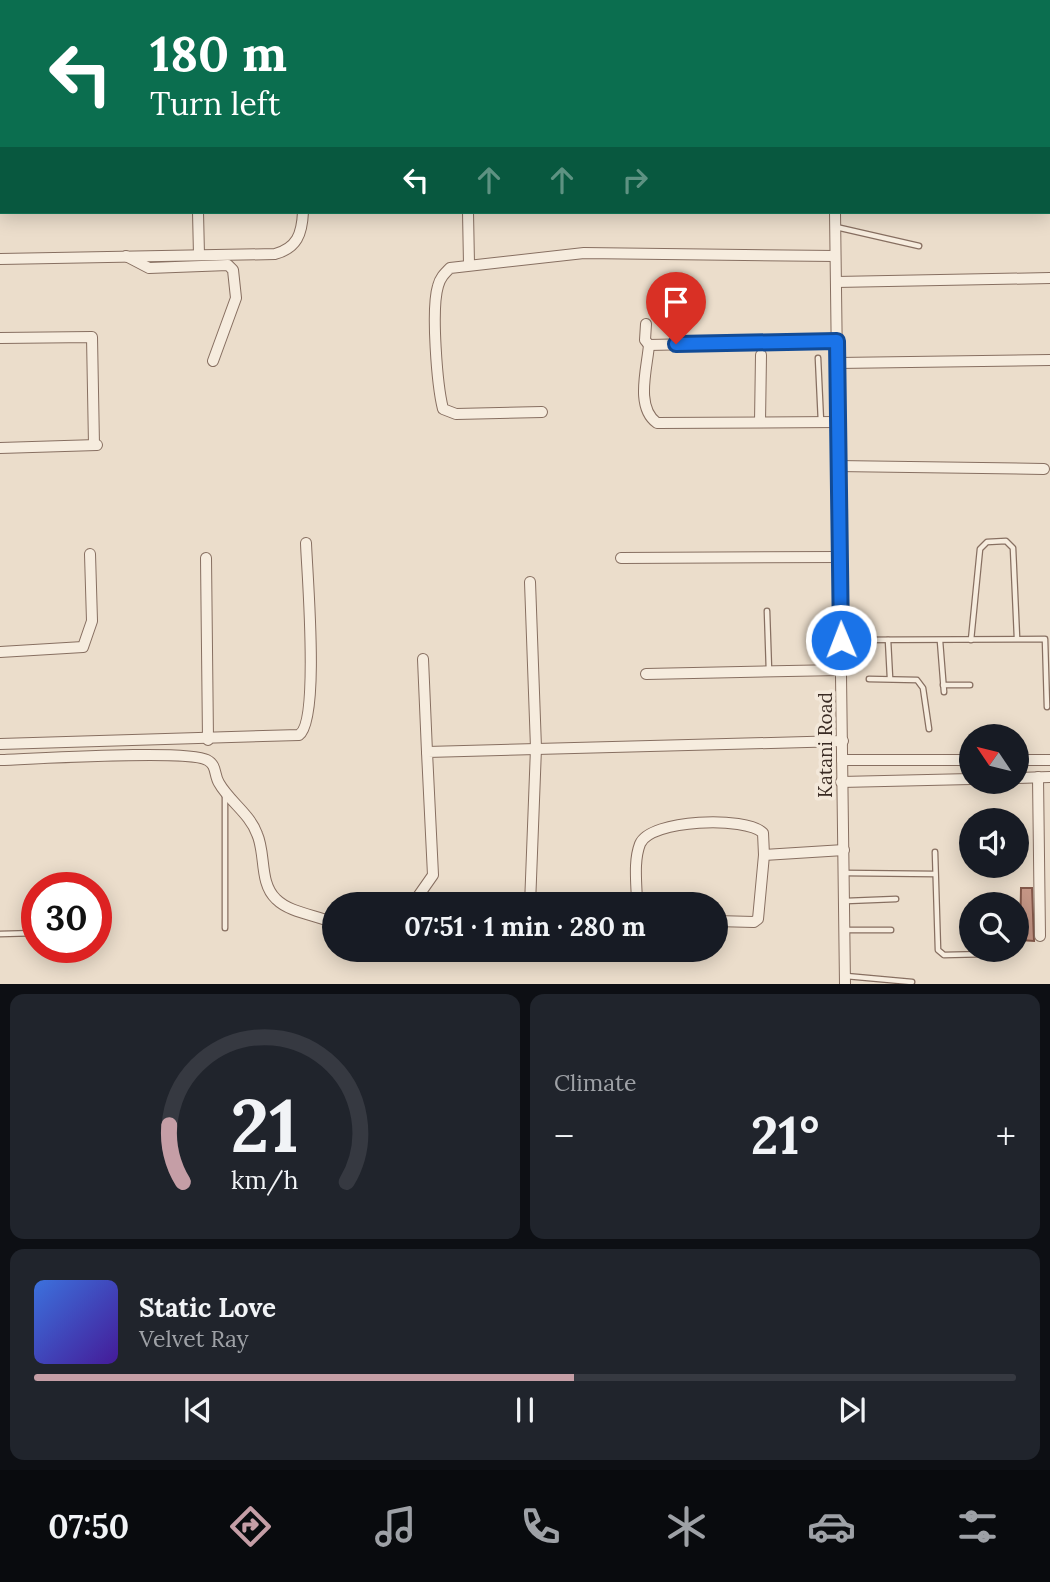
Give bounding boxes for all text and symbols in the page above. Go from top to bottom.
text: 180 m [150,22,287,84]
icon: left [35,28,126,119]
text: Turn left [150,83,280,124]
icon: left [397,161,435,199]
icon: ahead [470,161,508,199]
icon: ahead [543,161,581,199]
icon: right [616,161,654,199]
pin [646,272,706,344]
icon: arrive [657,283,695,321]
position arrow [804,603,878,677]
street label: Katani Road [813,692,837,798]
north arrow [959,724,1029,794]
map controls [959,724,1029,962]
button: sound [959,808,1029,878]
speed limit sign: 30 [21,872,112,963]
button: search [959,892,1029,962]
text: 07:51 · 1 min · 280 m [404,910,646,943]
text: Climate [554,1068,636,1097]
text: 21 [231,1080,299,1173]
text: 21° [751,1102,819,1168]
text: − [554,1112,574,1160]
text: + [996,1112,1016,1160]
text: km/h [231,1164,299,1196]
text: Static Love [139,1291,276,1324]
text: Velvet Ray [139,1324,249,1353]
icon: previous [179,1391,217,1429]
icon: pause [506,1391,544,1429]
icon: next [833,1391,871,1429]
icon: directions [226,1502,275,1551]
icon: music [371,1502,420,1551]
icon: phone [516,1502,565,1551]
icon: climate [662,1502,711,1551]
icon: car [807,1502,856,1551]
icon: filters [953,1502,1002,1551]
text: 07:50 [48,1506,129,1547]

